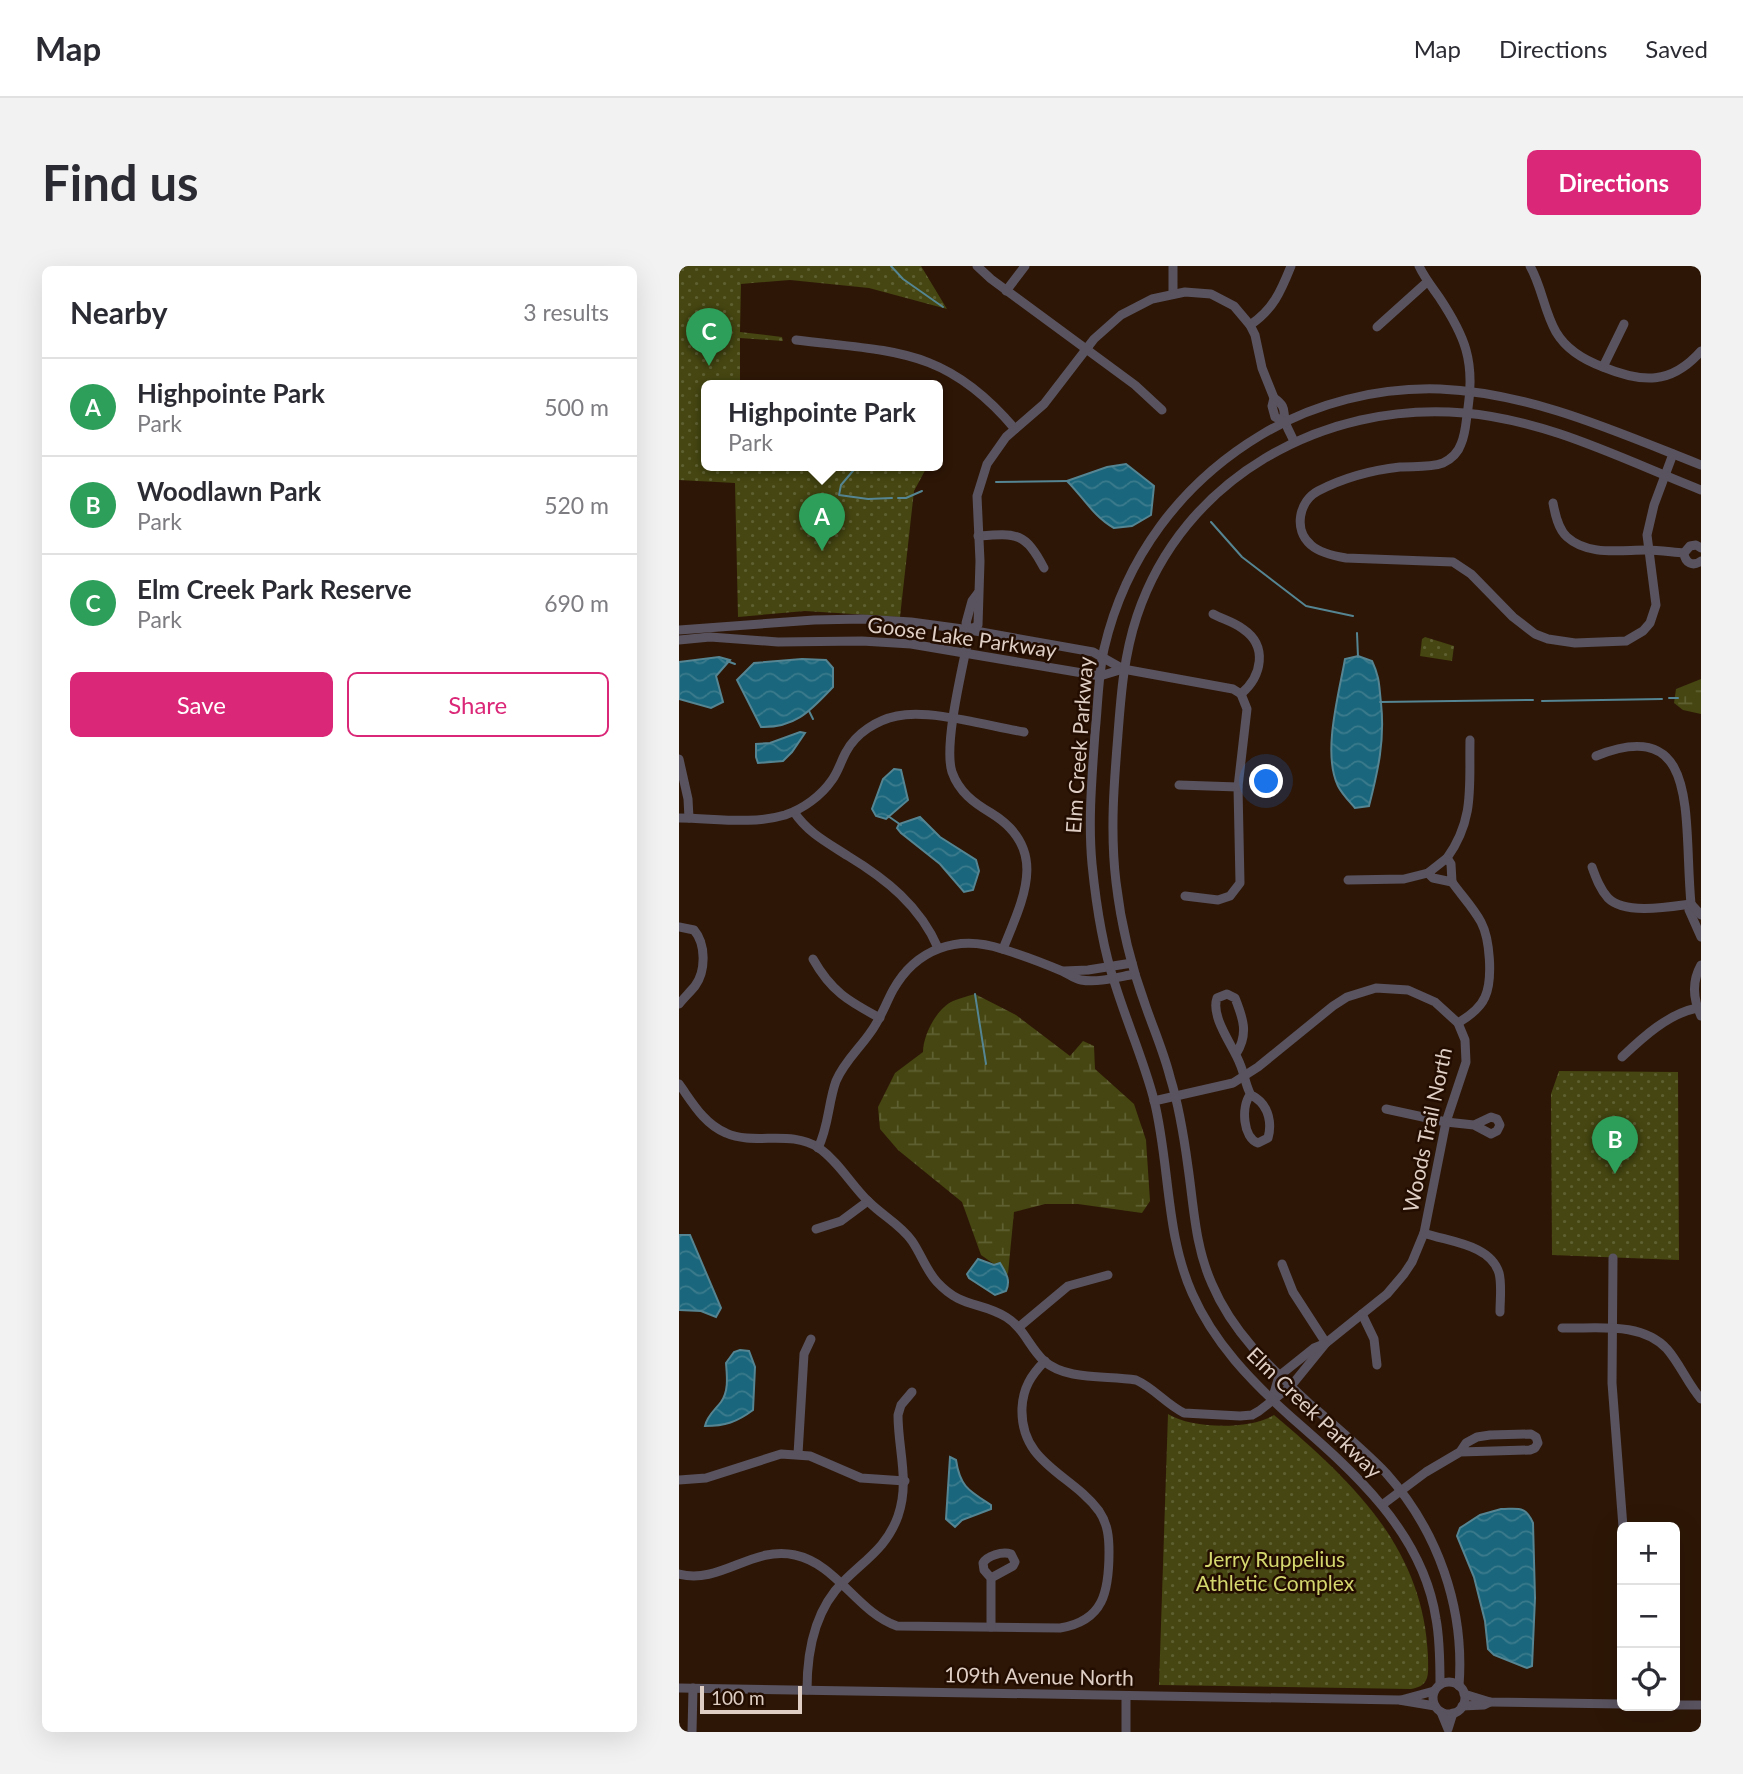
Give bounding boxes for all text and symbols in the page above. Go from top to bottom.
text: Map [35,28,101,68]
text: Map [1414,34,1461,63]
text: Directions [1499,34,1607,63]
text: Saved [1645,34,1708,63]
button: Directions [1527,150,1701,215]
text: Find us [42,153,199,211]
text: Nearby [70,294,168,330]
text: 3 results [523,298,609,326]
pin: C [686,308,732,366]
text: Highpointe Park [137,377,325,409]
popup [701,380,943,471]
text: A [85,393,101,421]
text: 500 m [544,393,609,421]
text: Highpointe Park [728,396,916,428]
text: Park [137,409,182,437]
text: Park [728,428,773,456]
text: Woodlawn Park [137,475,321,507]
text: B [85,491,101,519]
text: 520 m [544,491,609,519]
pin: A [799,493,845,551]
text: Park [137,507,182,535]
text: Elm Creek Park Reserve [137,573,412,605]
text: C [85,589,101,617]
text: 690 m [544,589,609,617]
text: Park [137,605,182,633]
street label: Goose Lake Parkway [866,611,1059,662]
street label: Elm Creek Parkway [1060,655,1097,834]
button: Save [70,672,333,737]
button: Share [347,672,609,737]
your location [1249,764,1283,798]
street label: Woods Trail North [1397,1045,1456,1214]
pin: B [1592,1116,1638,1174]
street label: Elm Creek Parkway [1243,1341,1388,1483]
map controls [1617,1522,1680,1711]
button: + [1617,1522,1680,1585]
park label: Jerry Ruppelius Athletic Complex [1196,1546,1355,1595]
button: − [1617,1585,1680,1648]
button: locate [1617,1648,1680,1711]
street label: 109th Avenue North [944,1661,1134,1690]
scale bar [700,1683,801,1715]
text: 100 m [711,1686,765,1709]

